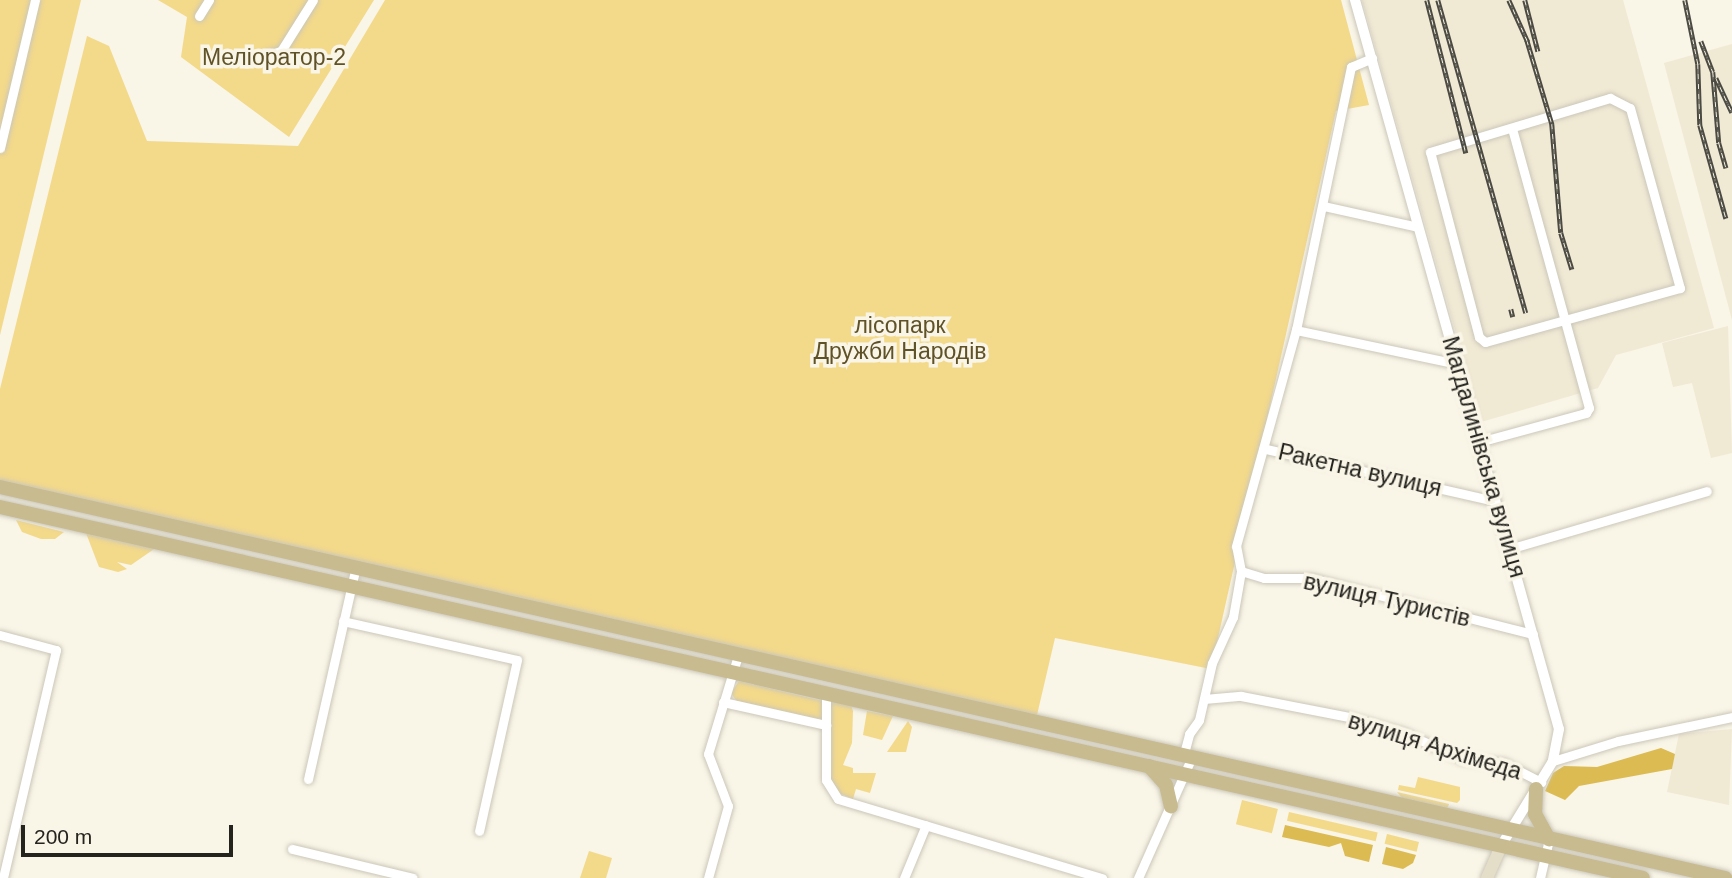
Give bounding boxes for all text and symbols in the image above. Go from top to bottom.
park label: Меліоратор-2 [202,43,346,71]
park label: лісопарк Дружби Народів [813,311,987,365]
street label: Магдалинівська вулиця [1436,333,1532,581]
street label: Ракетна вулиця [1276,438,1444,502]
street label: вулиця Туристів [1301,567,1473,633]
street label: вулиця Архімеда [1345,707,1525,785]
scale bar [24,812,236,856]
text: 200 m [34,825,92,848]

